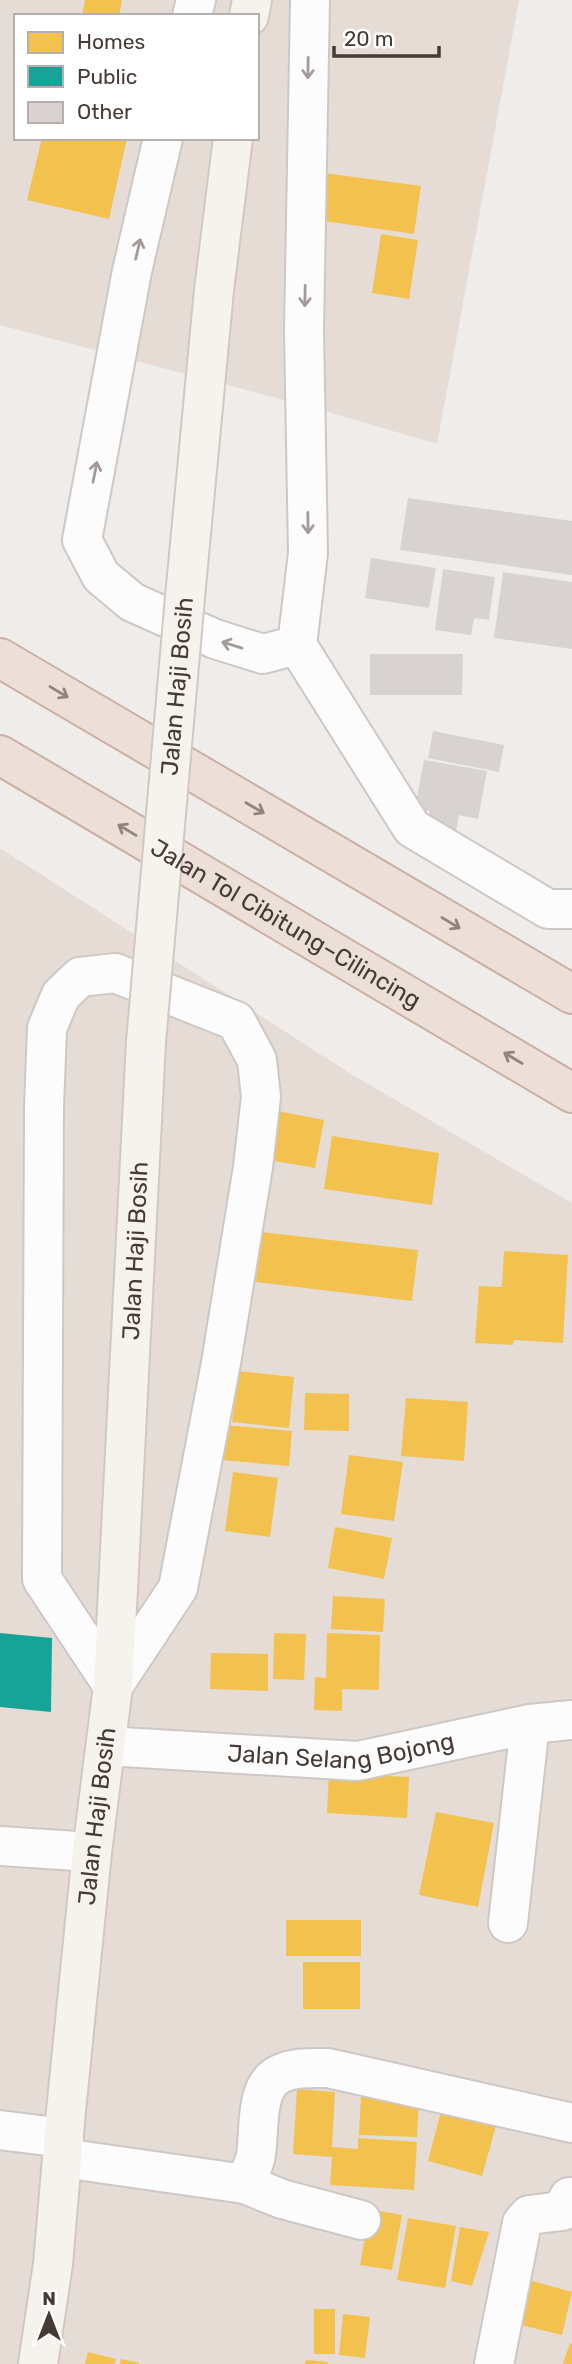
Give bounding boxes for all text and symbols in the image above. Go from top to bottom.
legend [14,14,259,140]
scale bar [334,14,439,58]
text: 20 m [344,26,393,51]
text: Homes [77,29,145,54]
one-way arrow [301,56,315,79]
text: Public [77,64,137,89]
text: Other [77,99,132,124]
one-way arrow [131,238,145,261]
one-way arrow [298,284,312,307]
one-way arrow [89,461,102,484]
one-way arrow [301,511,315,534]
street label: Jalan Haji Bosih [155,596,199,777]
one-way arrow [221,637,243,650]
one-way arrow [48,686,68,700]
one-way arrow [245,801,265,815]
one-way arrow [118,823,138,837]
street label: Jalan Tol Cibitung–Cilincing [146,833,426,1014]
one-way arrow [440,917,461,930]
one-way arrow [504,1051,524,1065]
street label: Jalan Haji Bosih [117,1161,154,1341]
street label: Jalan Haji Bosih [73,1726,122,1907]
street label: Jalan Selang Bojong [227,1727,457,1775]
north arrow [14,2280,84,2350]
text: N [42,2287,56,2310]

